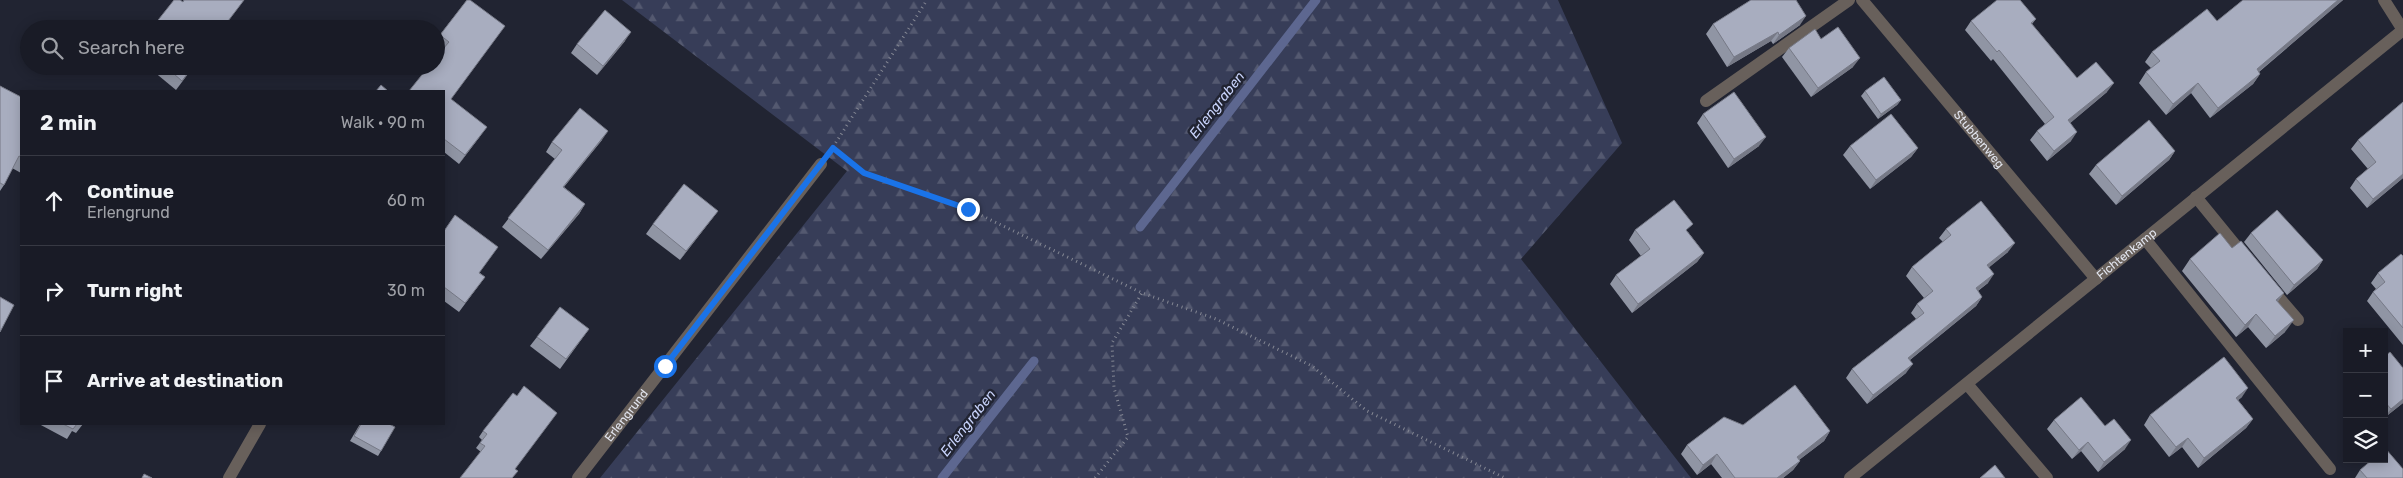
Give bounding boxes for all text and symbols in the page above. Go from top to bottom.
search box [20,20,445,75]
icon: search [38,34,66,62]
text: Search here [78,36,185,59]
water label: Erlengraben [1186,68,1248,142]
street label: Stubbenweg [1951,108,2007,171]
text: 2 min [40,110,97,135]
text: Walk · 90 m [341,113,425,132]
text: Continue [87,180,174,203]
icon: ahead [40,187,68,215]
text: 60 m [387,191,425,210]
route end [957,198,980,221]
text: Erlengrund [87,203,170,222]
street label: Fichtenkamp [2094,225,2159,282]
icon: right [40,277,68,305]
text: Turn right [87,279,182,302]
text: 30 m [387,281,425,300]
map controls [2343,328,2388,463]
button: + [2343,328,2388,373]
route start [654,355,677,378]
icon: arrive [40,367,68,395]
text: Arrive at destination [87,369,283,392]
button: − [2343,373,2388,418]
water label: Erlengraben [937,386,999,460]
street label: Erlengrund [602,387,651,444]
button: layers [2343,418,2388,463]

